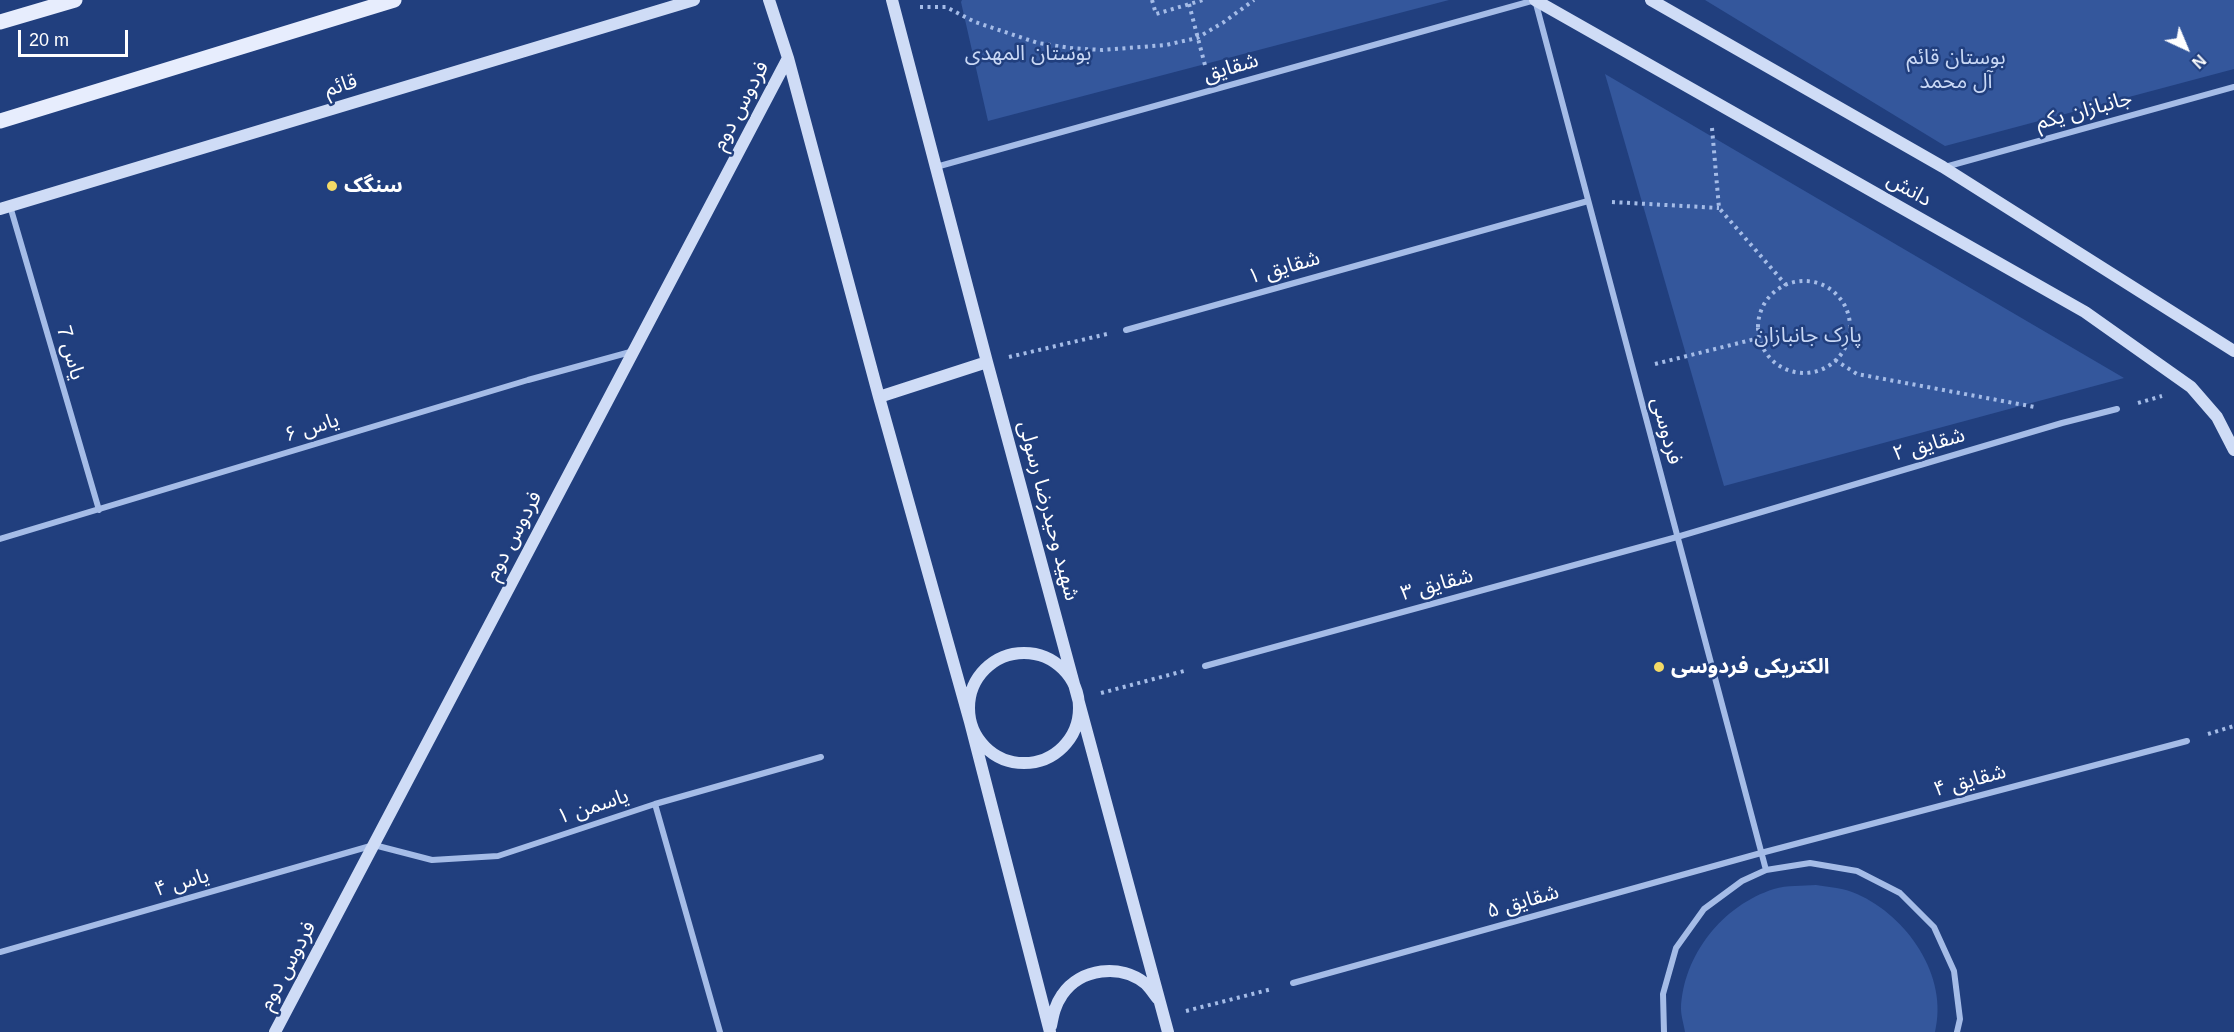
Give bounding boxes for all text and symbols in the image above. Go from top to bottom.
scale bar [21,18,130,56]
north arrow [2156,18,2216,78]
text: 20 m [29,30,69,50]
park label: بوستان المهدی [965,41,1091,67]
park label: بوستان قائم آل محمد [1906,45,2006,95]
street label: شقایق [1201,48,1261,88]
text: N [2189,51,2209,71]
street label: فردوس دوم [707,57,775,155]
street label: قائم [322,69,360,103]
street label: جانبازان یکم [2033,86,2135,136]
street label: دانش [1882,167,1936,213]
place label: سنگک [344,173,403,199]
marker: سنگک [325,179,339,193]
street label: شقایق ۱ [1245,246,1323,290]
street label: یاس 7 [50,323,90,383]
park label: پارک جانبازان [1754,323,1862,349]
street label: فردوسی [1645,395,1687,467]
street label: یاس ۶ [282,408,342,448]
street label: شهید وحیدرضا رسولی [1012,418,1084,604]
street label: شقایق ۲ [1890,423,1968,467]
street label: فردوس دوم [480,487,548,585]
street label: شقایق ۳ [1398,563,1476,607]
place label: الکتریکی فردوسی [1671,654,1829,680]
marker: الکتریکی فردوسی [1652,660,1666,674]
street label: شقایق ۴ [1931,759,2009,803]
street label: یاسمن ۱ [554,784,632,830]
street label: یاس ۴ [152,863,212,903]
street label: شقایق ۵ [1484,880,1562,924]
street label: فردوس دوم [254,917,322,1015]

